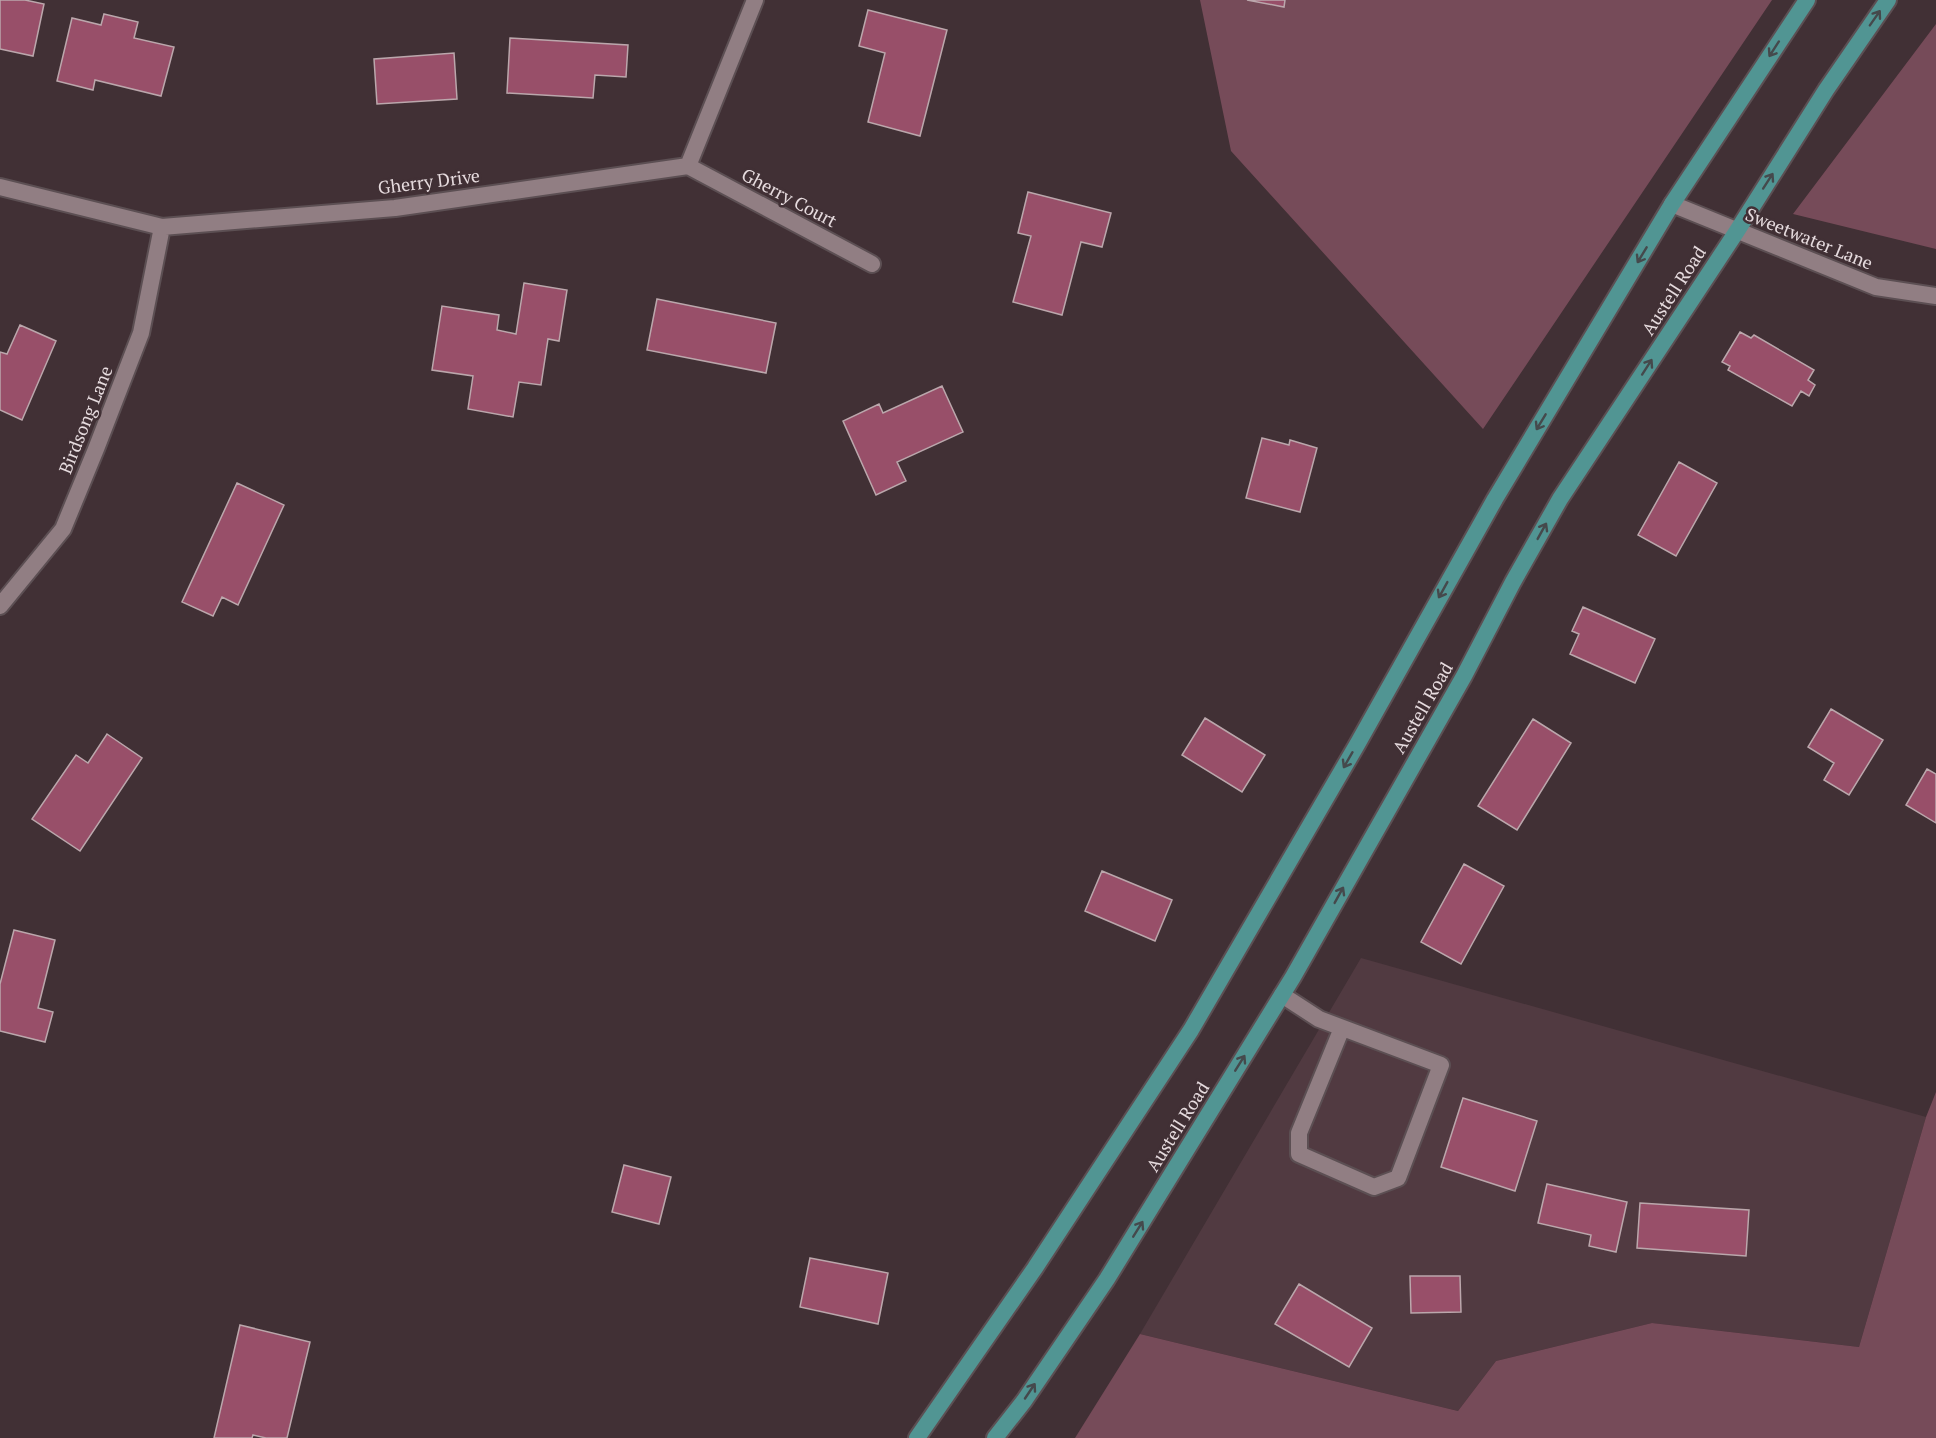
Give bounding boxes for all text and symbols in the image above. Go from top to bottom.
one-way arrow [1869,11,1881,27]
one-way arrow [1768,40,1780,57]
street label: Gherry Court [738,162,842,232]
street label: Gherry Drive [377,163,481,199]
one-way arrow [1762,173,1774,190]
street label: Sweetwater Lane [1742,202,1877,275]
street label: Austell Road [1635,241,1711,340]
one-way arrow [1635,246,1647,263]
one-way arrow [1641,359,1653,376]
street label: Birdsong Lane [53,362,118,477]
one-way arrow [1535,413,1547,430]
one-way arrow [1537,523,1548,541]
one-way arrow [1437,581,1449,598]
street label: Austell Road [1386,658,1458,757]
one-way arrow [1341,751,1353,768]
one-way arrow [1334,886,1345,904]
one-way arrow [1235,1055,1247,1072]
street label: Austell Road [1140,1077,1214,1176]
one-way arrow [1132,1221,1144,1238]
one-way arrow [1024,1383,1036,1400]

